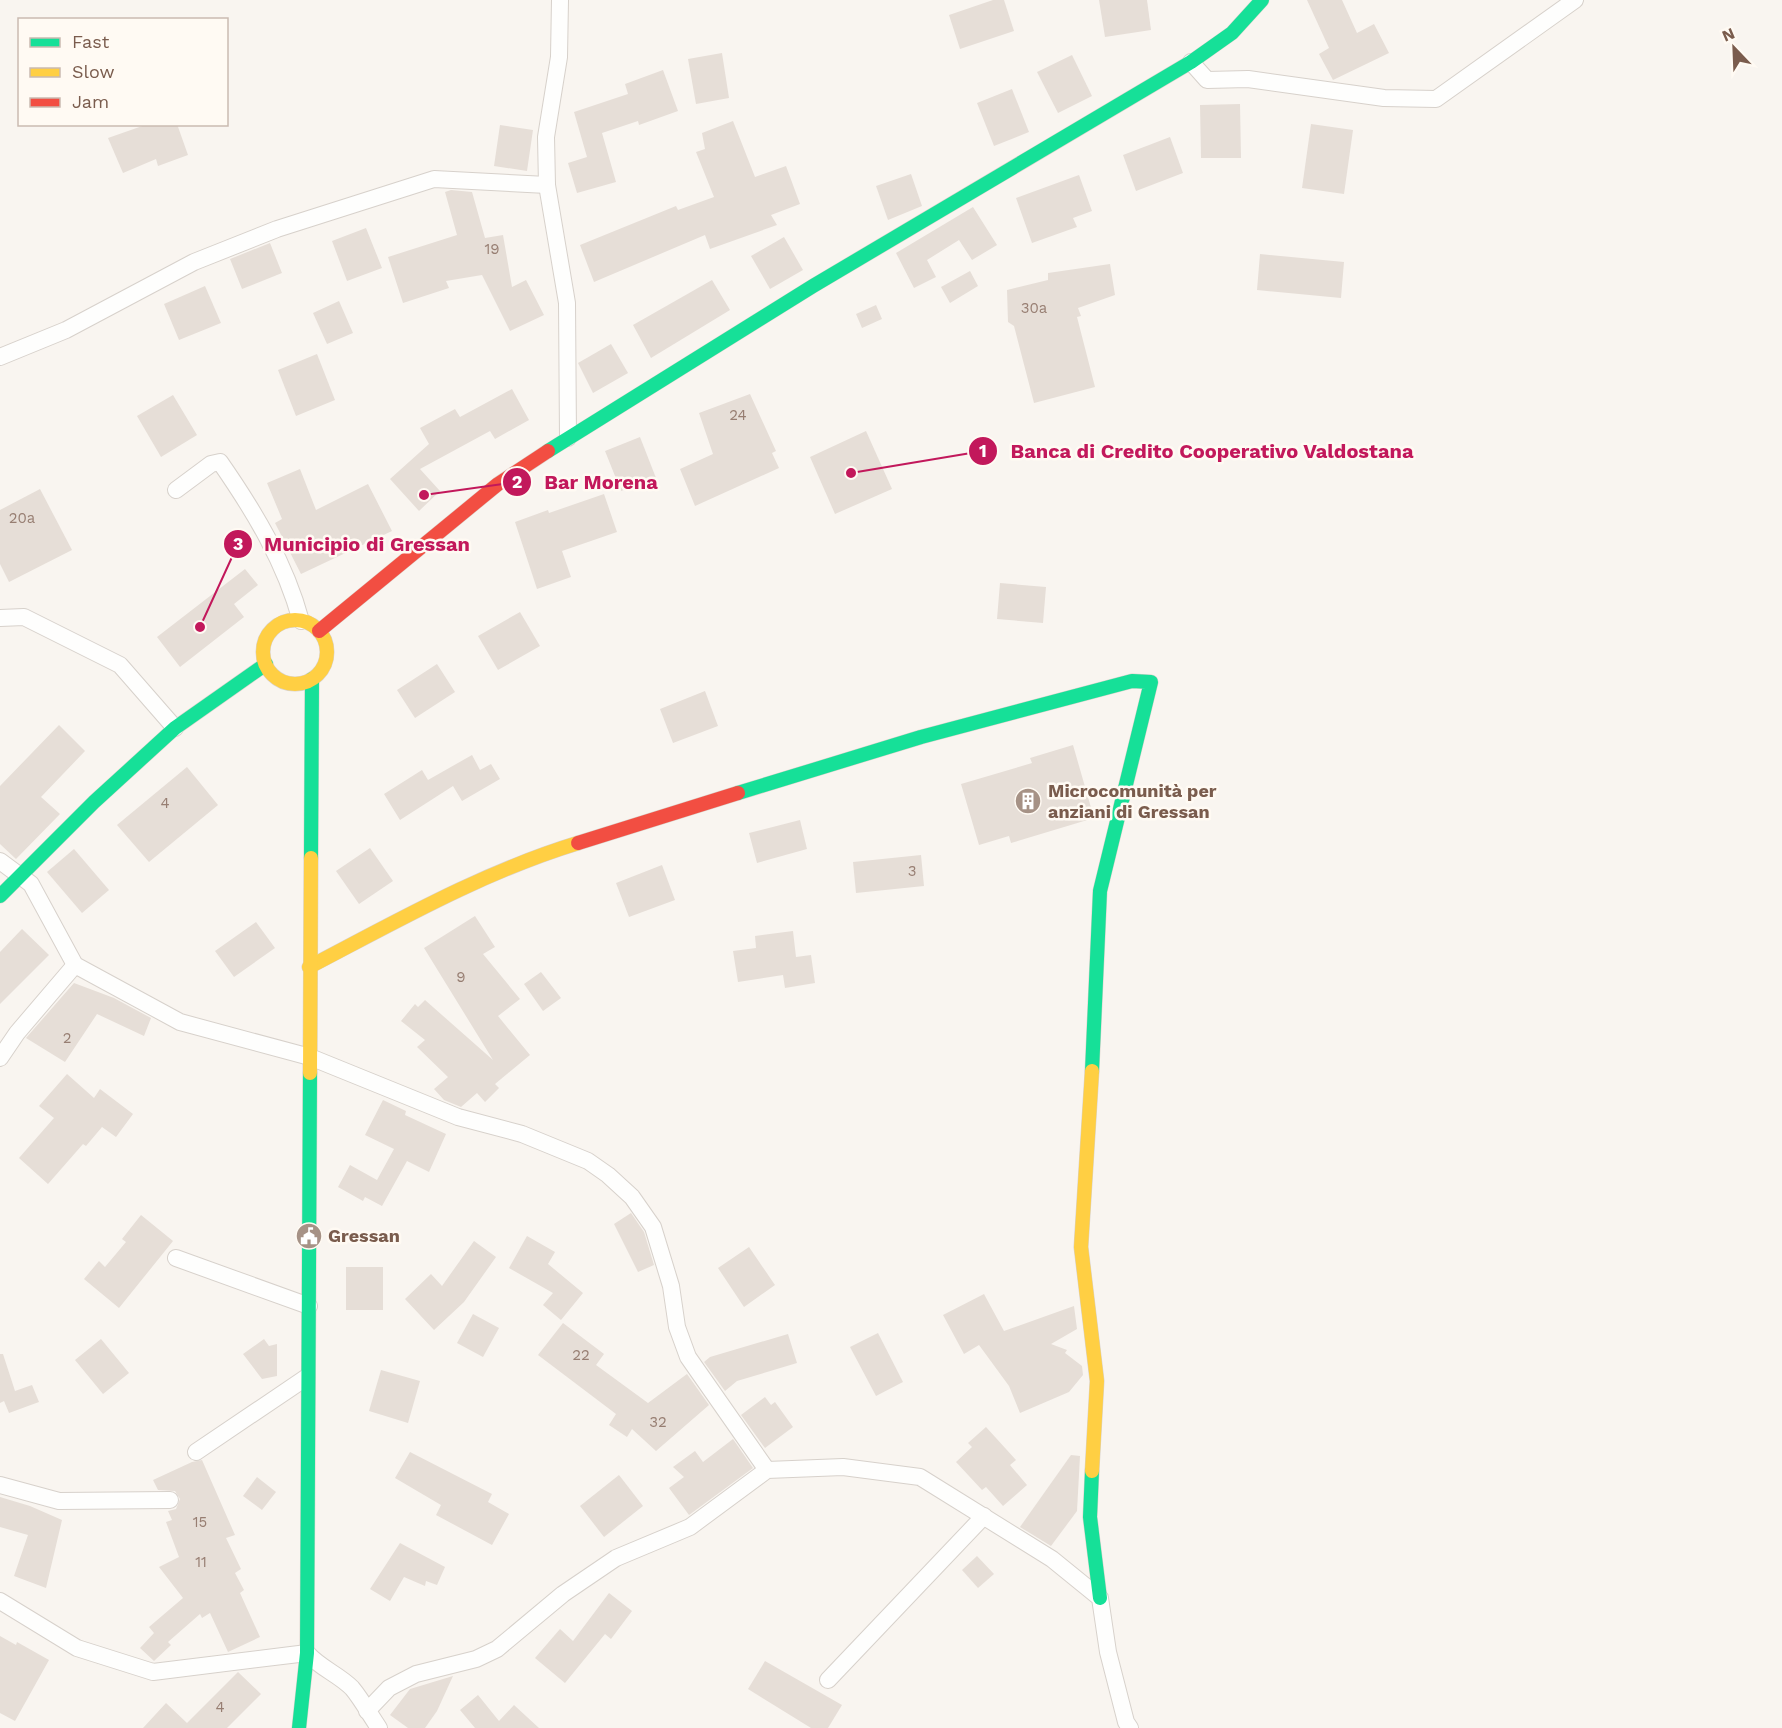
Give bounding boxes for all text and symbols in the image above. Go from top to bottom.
legend [18,18,228,126]
north arrow [1704,18,1764,78]
text: N [1719,24,1738,46]
text: Fast [72,31,110,52]
text: Slow [72,61,115,82]
text: Jam [72,91,109,112]
house number: 19 [484,240,500,258]
house number: 30a [1021,299,1048,317]
house number: 24 [729,406,747,424]
callout: Banca di Credito Cooperativo Valdostana [968,432,1426,470]
text: Banca di Credito Cooperativo Valdostana [1011,439,1414,463]
text: 1 [979,440,987,461]
callout: Bar Morena [502,463,670,501]
text: Bar Morena [544,470,658,494]
text: 2 [512,471,522,492]
house number: 20a [9,509,36,527]
callout: Municipio di Gressan [223,525,482,563]
text: Municipio di Gressan [264,532,470,556]
text: 3 [233,533,243,554]
place label: Microcomunità per anziani di Gressan [1048,780,1217,822]
building icon: Microcomunità per anziani di Gressan [1013,786,1043,816]
house number: 4 [160,794,170,812]
house number: 3 [908,862,916,880]
house number: 9 [456,968,466,986]
house number: 2 [63,1029,71,1047]
public building icon: Gressan [294,1221,324,1251]
place label: Gressan [328,1225,400,1246]
house number: 22 [572,1346,590,1364]
house number: 32 [649,1413,667,1431]
house number: 15 [193,1513,207,1531]
house number: 11 [195,1553,207,1571]
house number: 4 [215,1698,225,1716]

